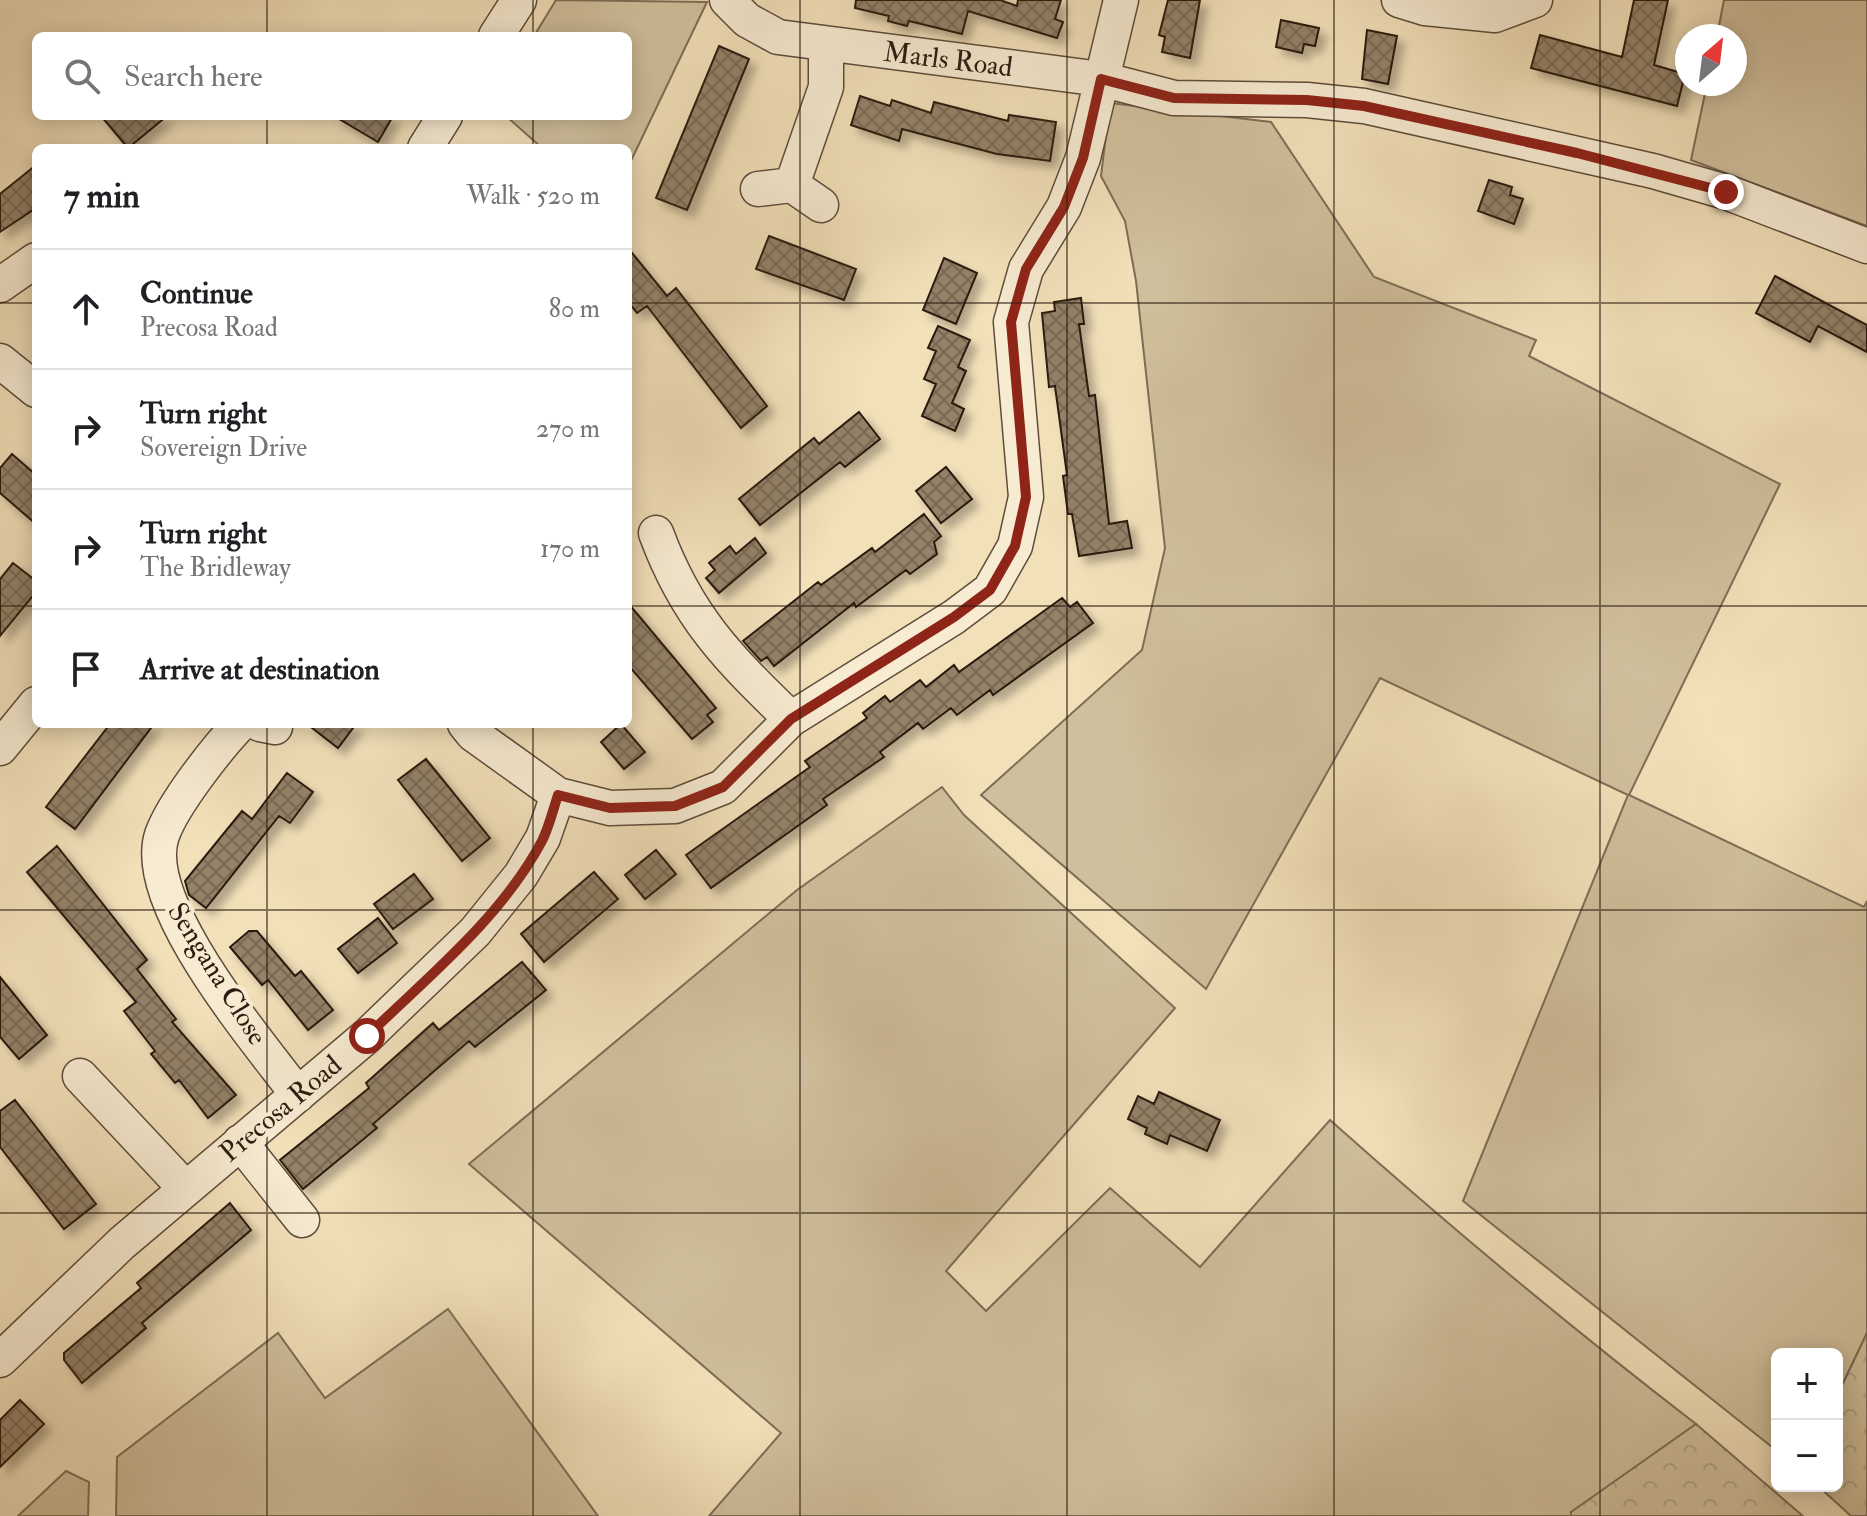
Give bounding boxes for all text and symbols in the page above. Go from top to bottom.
north arrow [1675,24,1747,96]
search box [32,32,632,120]
street label: Marls Road [881,35,1015,85]
icon: search [60,54,104,98]
text: Search here [124,58,263,95]
route end [1708,174,1744,210]
text: 7 min [64,175,140,218]
text: Walk · 520 m [466,180,600,212]
text: Continue [140,275,253,312]
icon: ahead [64,287,108,331]
text: 80 m [549,293,600,325]
text: Precosa Road [140,312,278,344]
text: Turn right [140,395,267,432]
icon: right [64,407,108,451]
text: 270 m [536,413,600,445]
text: Sovereign Drive [140,432,307,464]
text: Turn right [140,515,267,552]
icon: right [64,527,108,571]
text: 170 m [540,533,600,565]
text: The Bridleway [140,552,291,584]
icon: arrive [64,647,108,691]
text: Arrive at destination [140,651,380,688]
street label: Sengana Close [159,896,275,1052]
route start [349,1018,385,1054]
street label: Precosa Road [213,1048,349,1170]
map controls [1771,1348,1843,1492]
button: + [1771,1348,1843,1420]
button: − [1771,1420,1843,1492]

